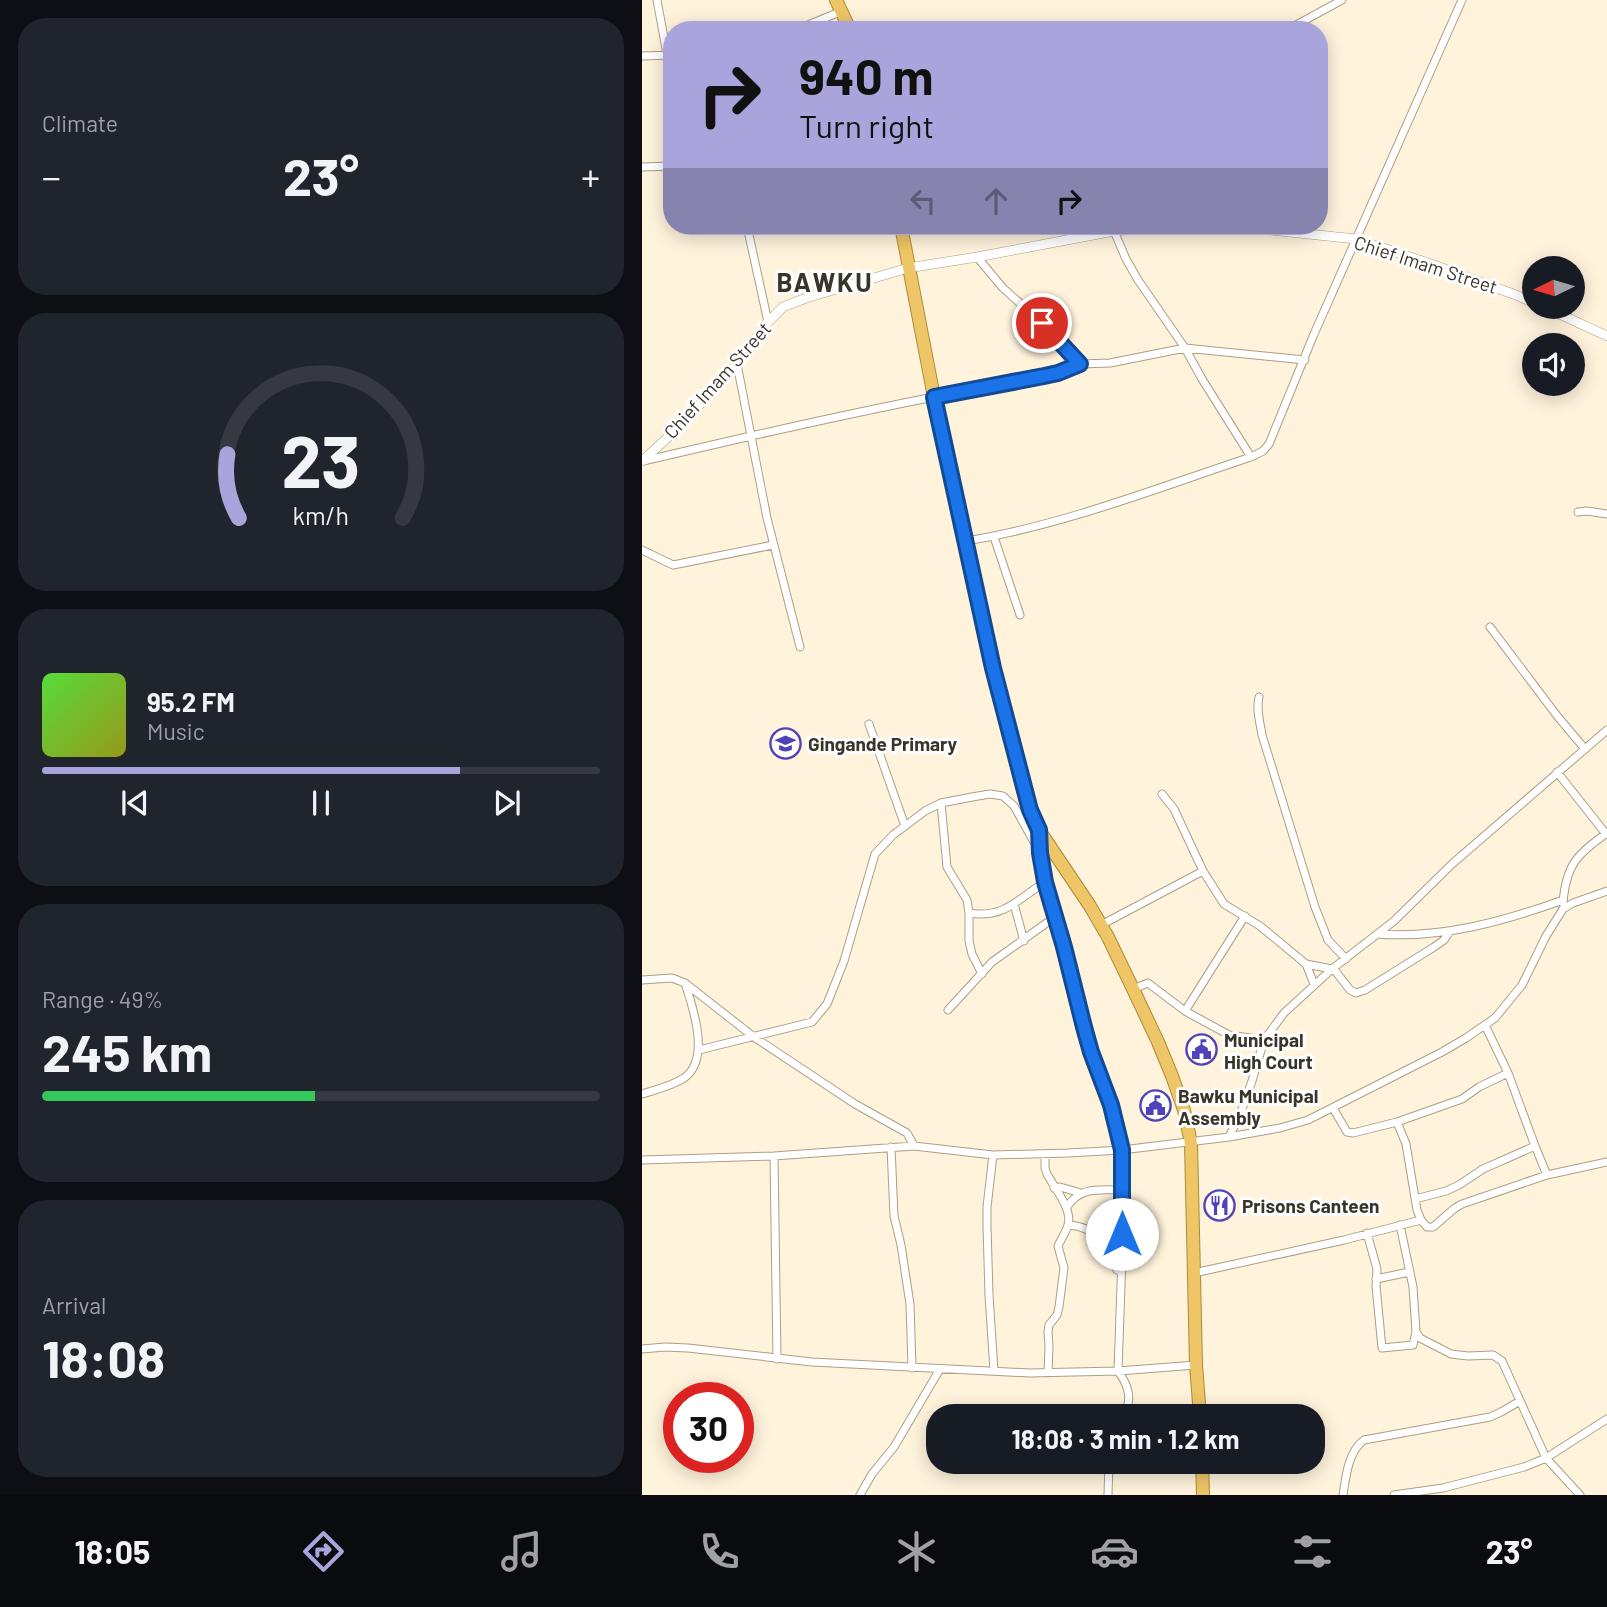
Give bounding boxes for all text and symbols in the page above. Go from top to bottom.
text: 940 m [799,46,933,105]
icon: right [684,49,775,140]
text: Turn right [799,106,934,144]
text: Climate [42,109,118,137]
text: 23° [283,144,359,206]
text: − [42,153,61,199]
text: + [581,153,600,199]
icon: left [904,182,942,220]
icon: ahead [977,182,1015,220]
icon: right [1050,182,1088,220]
street label: Chief Imam Street [1352,230,1500,298]
north arrow [1522,256,1585,318]
map controls [1522,256,1585,396]
district label: BAWKU [776,266,874,297]
pin [1012,293,1072,353]
icon: arrive [1023,304,1061,342]
street label: Chief Imam Street [659,317,775,443]
button: sound [1522,333,1585,396]
text: 23 [281,416,361,504]
text: km/h [293,500,349,530]
text: 95.2 FM [147,686,235,717]
text: Music [147,717,205,745]
school or university icon: Gingande Primary [768,726,802,760]
place label: Gingande Primary [808,732,958,755]
icon: previous [116,784,154,822]
icon: pause [302,784,340,822]
icon: next [488,784,526,822]
text: Range · 49% [42,985,163,1013]
text: 245 km [42,1020,212,1082]
place label: Municipal High Court [1224,1028,1313,1073]
public building icon: Municipal High Court [1184,1033,1218,1067]
place label: Bawku Municipal Assembly [1178,1084,1318,1129]
public building icon: Bawku Municipal Assembly [1138,1089,1172,1123]
restaurant icon: Prisons Canteen [1202,1188,1236,1222]
place label: Prisons Canteen [1242,1194,1379,1217]
position arrow [1085,1197,1159,1271]
text: Arrival [42,1291,106,1319]
text: 18:08 [42,1326,165,1388]
speed limit sign: 30 [663,1382,754,1473]
text: 18:08 · 3 min · 1.2 km [1012,1423,1240,1454]
icon: directions [299,1527,348,1576]
icon: music [497,1527,546,1576]
icon: phone [695,1527,744,1576]
icon: climate [892,1527,941,1576]
icon: car [1090,1527,1139,1576]
icon: filters [1288,1527,1337,1576]
text: 18:05 [74,1532,150,1570]
text: 23° [1486,1532,1533,1570]

